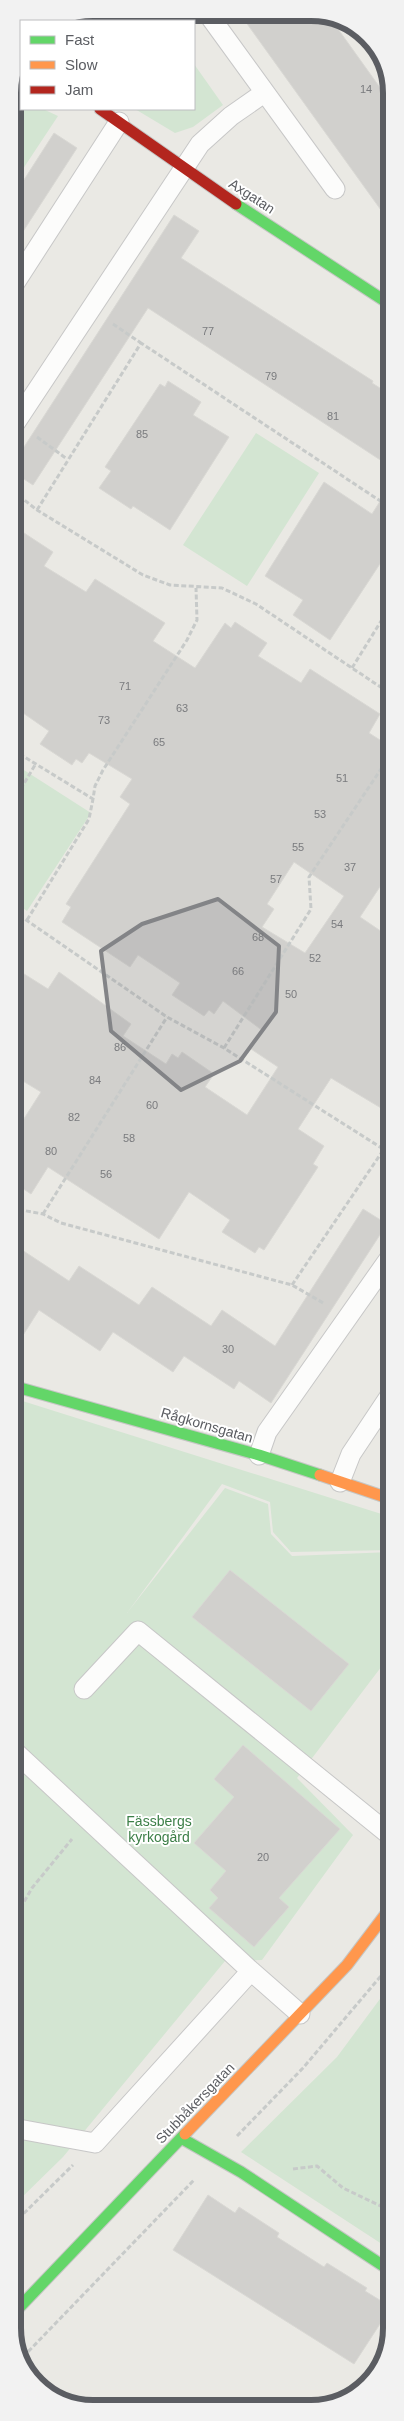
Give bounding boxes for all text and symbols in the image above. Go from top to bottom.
legend [20,20,195,110]
text: Fast [65,31,95,48]
text: Slow [65,56,98,73]
text: Jam [65,81,93,98]
house number: 14 [360,83,372,95]
street label: Axgatan [226,175,278,217]
house number: 77 [202,325,214,337]
house number: 79 [265,370,277,382]
house number: 81 [327,410,339,422]
house number: 85 [136,428,148,440]
house number: 71 [119,680,131,692]
house number: 63 [176,702,188,714]
house number: 73 [98,714,110,726]
house number: 65 [153,736,165,748]
house number: 51 [336,772,348,784]
house number: 53 [314,808,326,820]
house number: 55 [292,841,304,853]
house number: 37 [344,861,356,873]
house number: 57 [270,873,282,885]
house number: 54 [331,918,343,930]
house number: 68 [252,931,264,943]
house number: 52 [309,952,321,964]
house number: 66 [232,965,244,977]
house number: 50 [285,988,297,1000]
house number: 86 [114,1041,126,1053]
house number: 84 [89,1074,101,1086]
house number: 60 [146,1099,158,1111]
house number: 82 [68,1111,80,1123]
house number: 58 [123,1132,135,1144]
house number: 80 [45,1145,57,1157]
house number: 56 [100,1168,112,1180]
house number: 30 [222,1343,234,1355]
street label: Rågkornsgatan [159,1404,255,1446]
park label: Fässbergs kyrkogård [126,1813,192,1845]
house number: 20 [257,1851,269,1863]
street label: Stubbåkersgatan [152,2059,238,2147]

